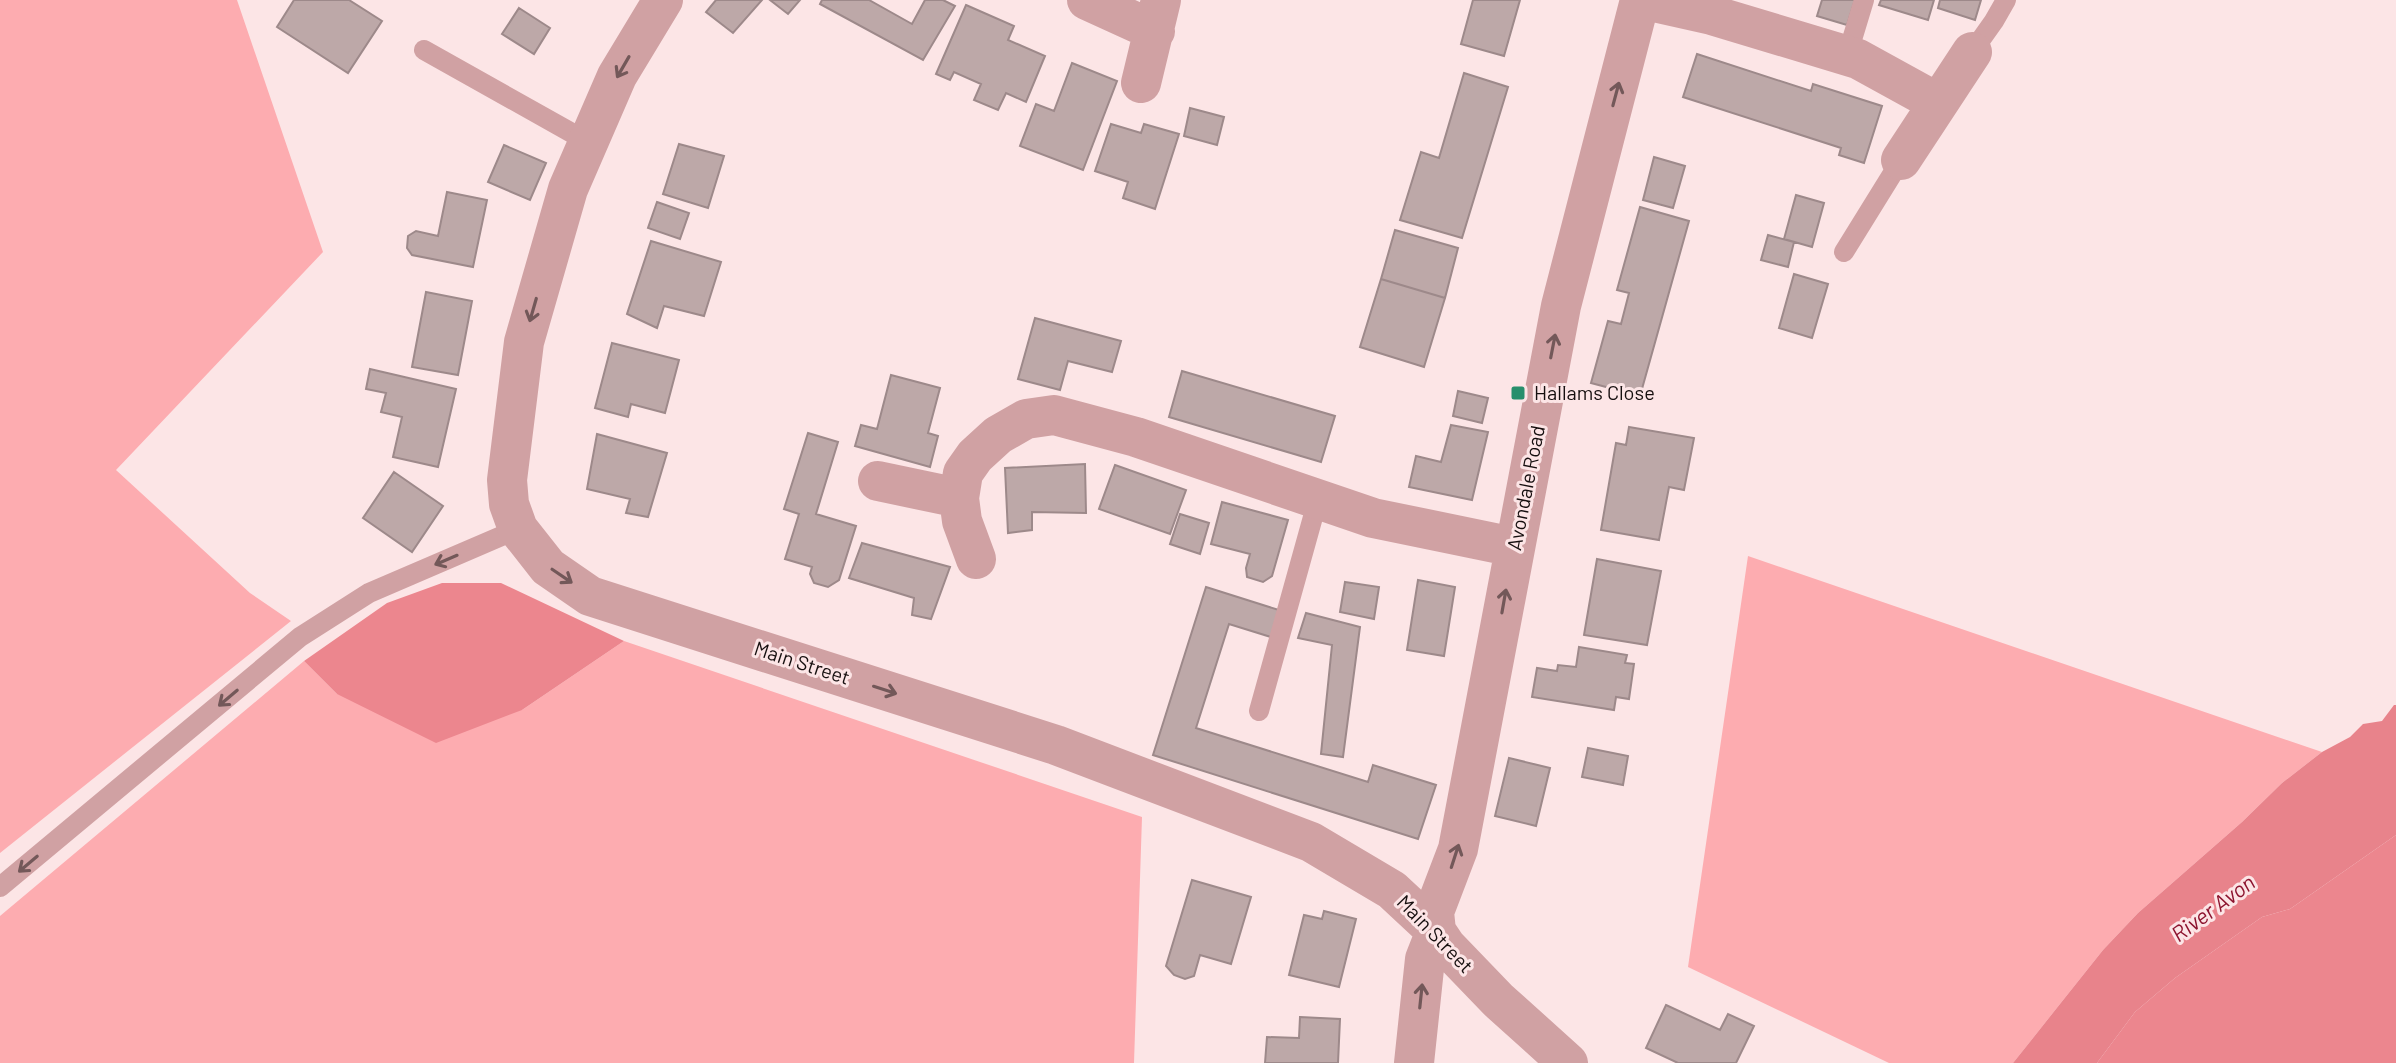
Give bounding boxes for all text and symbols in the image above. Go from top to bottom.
one-way arrow [615,55,631,78]
one-way arrow [1610,81,1625,107]
one-way arrow [525,297,539,322]
one-way arrow [1546,334,1561,359]
place label: Hallams Close [1534,380,1655,404]
marker: Hallams Close [1509,384,1527,402]
street label: Avondale Road [1501,423,1549,552]
one-way arrow [434,553,459,568]
one-way arrow [550,569,573,585]
one-way arrow [1497,589,1512,615]
street label: Main Street [752,635,853,689]
one-way arrow [872,683,898,698]
one-way arrow [218,689,239,706]
one-way arrow [1448,844,1463,869]
one-way arrow [19,855,39,873]
water label: River Avon [2166,868,2259,946]
street label: Main Street [1393,889,1479,977]
one-way arrow [1413,983,1428,1010]

